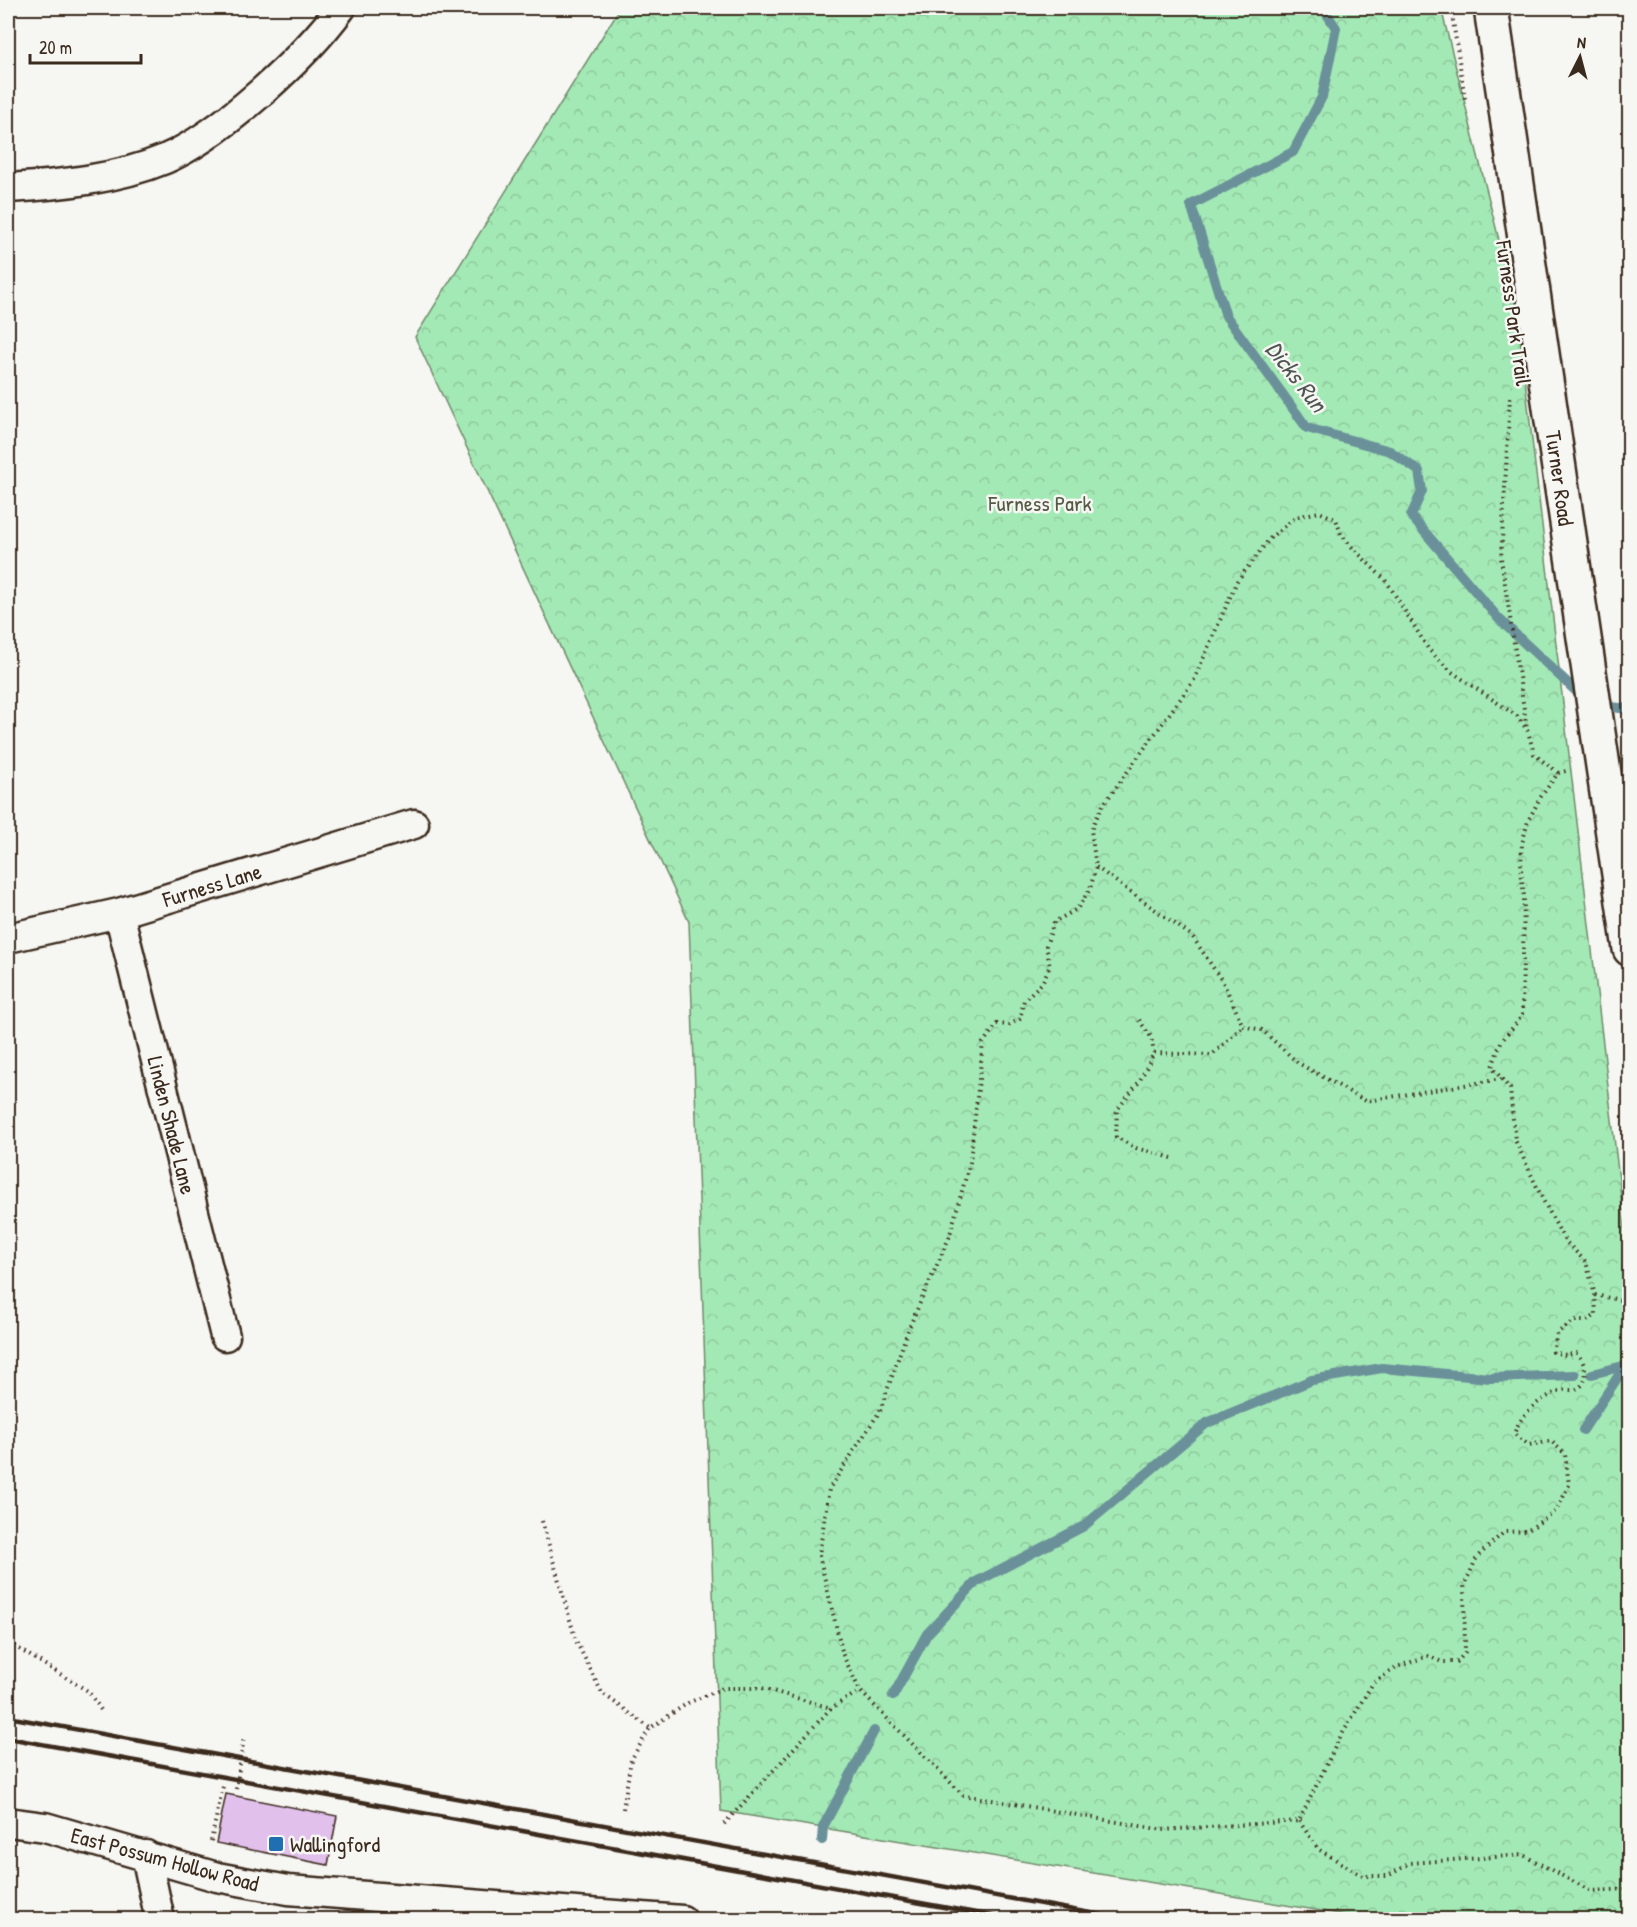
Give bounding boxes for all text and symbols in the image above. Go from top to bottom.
scale bar [30,27,141,65]
north arrow [1550,27,1610,87]
text: N [1576,31,1587,54]
text: 20 m [39,35,72,60]
street label: Furness Park Trail [1489,238,1539,388]
water label: Dicks Run [1259,334,1336,420]
street label: Turner Road [1538,428,1582,528]
park label: Furness Park [987,488,1092,518]
street label: Furness Lane [158,856,265,915]
street label: Linden Shade Lane [140,1053,204,1197]
street label: East Possum Hollow Road [68,1819,263,1899]
place label: Wallingford [290,1829,381,1859]
marker: Wallingford [267,1835,285,1853]

